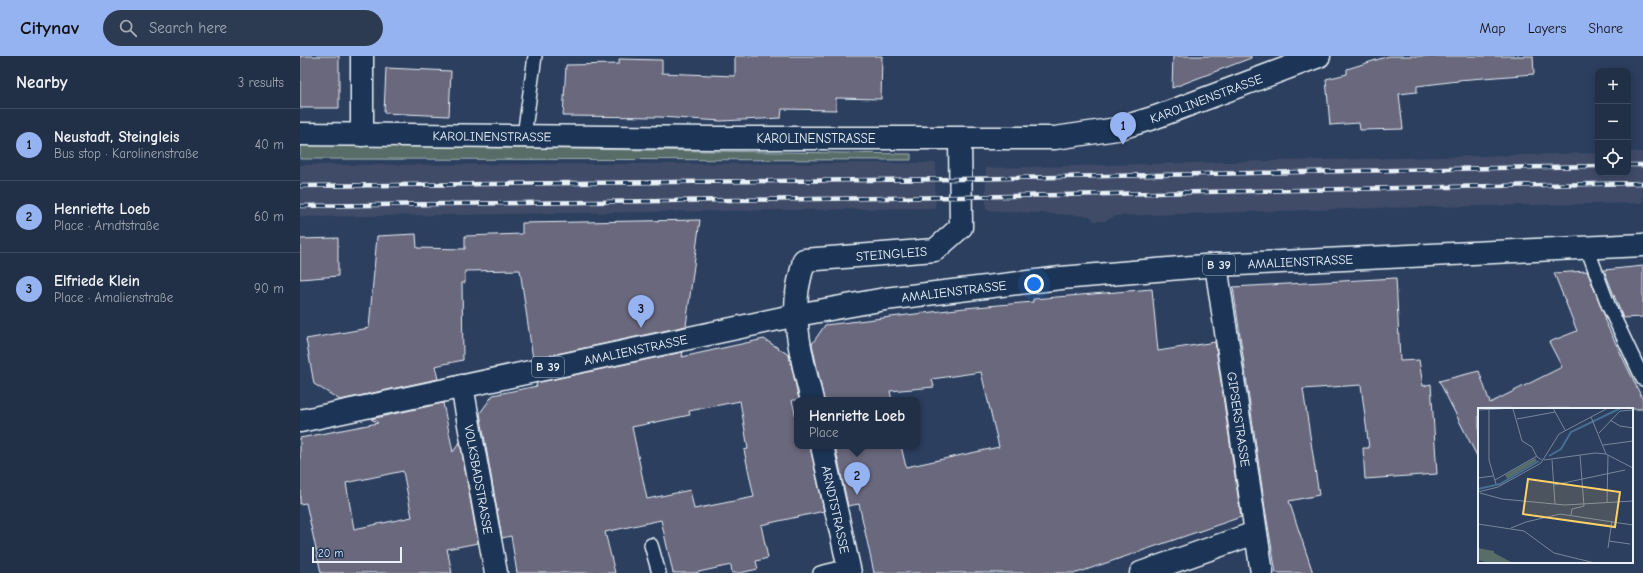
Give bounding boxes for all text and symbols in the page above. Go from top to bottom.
search box [103,10,383,46]
text: Citynav [20,17,79,39]
icon: search [117,17,139,39]
text: Search here [149,19,227,37]
text: Map [1479,20,1506,37]
text: Layers [1528,20,1566,37]
text: Share [1588,20,1623,37]
map controls [1595,68,1631,176]
button: + [1595,68,1631,104]
street label: KAROLINENSTRASSE [1148,71,1265,126]
text: Nearby [16,73,67,92]
text: 3 results [238,75,284,90]
button: − [1595,104,1631,140]
pin: 1 [1110,112,1136,145]
text: Neustadt, Steingleis [54,128,179,146]
street label: KAROLINENSTRASSE [432,128,552,144]
street label: KAROLINENSTRASSE [756,131,876,146]
text: 1 [26,137,32,152]
text: 40 m [255,137,284,152]
button: locate [1595,140,1631,176]
text: Bus stop · Karolinenstraße [54,146,199,161]
text: Henriette Loeb [54,200,150,218]
text: 2 [26,209,32,224]
text: 60 m [254,209,284,224]
text: Place · Arndtstraße [54,218,159,233]
street label: STEINGLEIS [855,244,928,264]
street label: AMALIENSTRASSE [1247,252,1354,272]
road number: B 39 [1203,255,1235,275]
text: Elfriede Klein [54,272,140,290]
your location [1024,274,1044,294]
street label: AMALIENSTRASSE [901,278,1007,305]
text: 3 [26,281,32,296]
text: 90 m [254,281,284,296]
text: Place · Amalienstraße [54,290,173,305]
pin: 3 [628,295,654,328]
street label: AMALIENSTRASSE [582,332,689,368]
road number: B 39 [532,357,564,377]
street label: GIPSERSTRASSE [1224,371,1253,468]
popup [794,397,920,449]
text: Henriette Loeb [809,407,905,425]
inset map [1478,408,1633,563]
street label: VOLKSBADSTRASSE [461,424,496,536]
text: Place [809,425,839,440]
pin: 2 [844,462,870,495]
street label: ARNDTSTRASSE [819,464,853,555]
scale bar [312,545,402,564]
text: 20 m [318,547,343,560]

